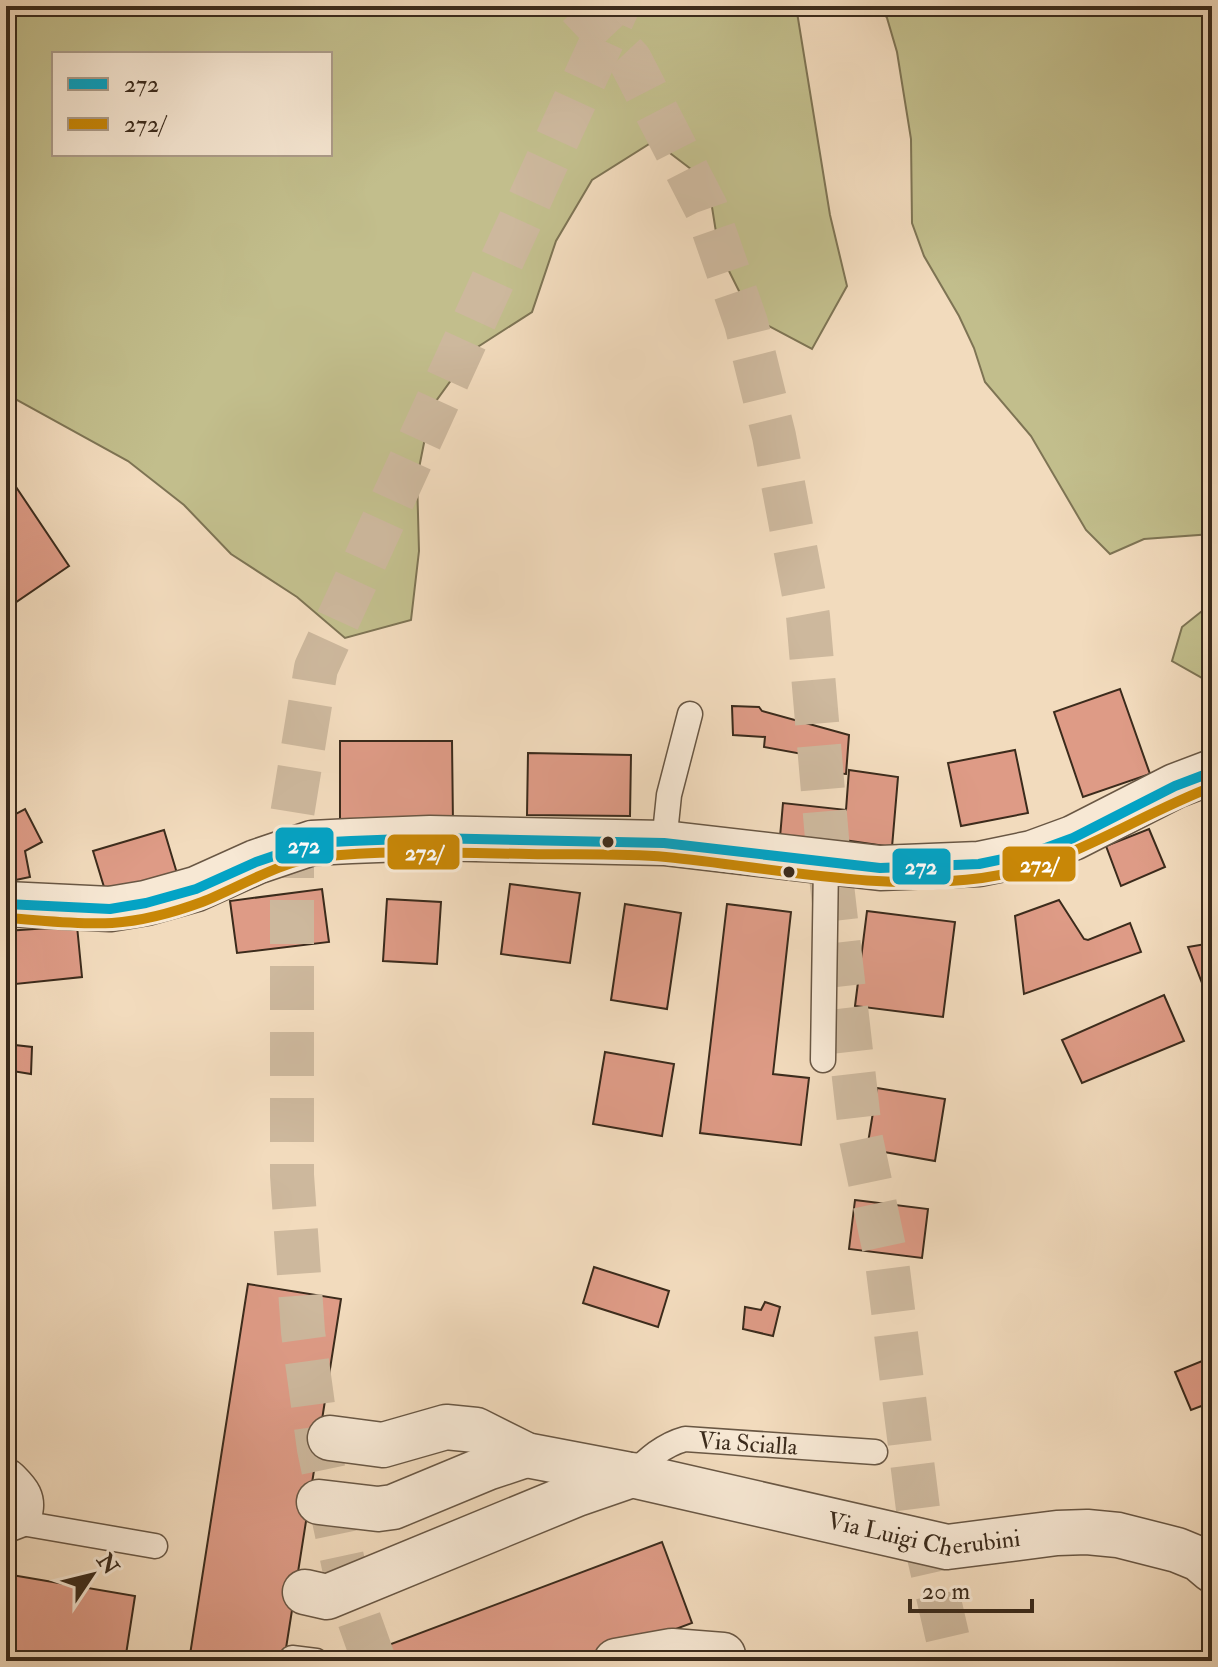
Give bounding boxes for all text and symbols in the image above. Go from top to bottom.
legend [52,52,332,156]
text: 272 [124,69,159,100]
text: 272/ [124,109,168,140]
line badge: 272 [274,826,335,865]
text: 272 [288,832,320,860]
line badge: 272/ [386,833,461,871]
unlabelled marker [600,834,616,850]
text: 272/ [405,839,445,867]
line badge: 272/ [1001,845,1077,883]
line badge: 272 [891,847,952,886]
text: 272/ [1020,851,1060,879]
text: 272 [905,853,937,881]
unlabelled marker [781,864,797,880]
street label: Via Scialla [697,1425,800,1463]
street label: Via Luigi Cherubini [824,1505,1022,1564]
north arrow [52,1535,132,1615]
text: N [90,1547,125,1580]
scale bar [910,1563,1032,1613]
text: 20 m [922,1576,971,1607]

